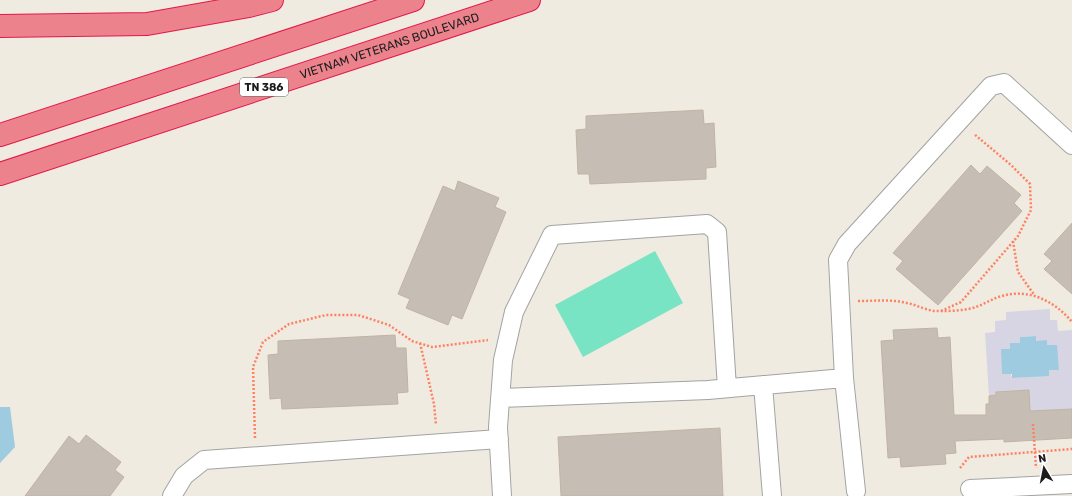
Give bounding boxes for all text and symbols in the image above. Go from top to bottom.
street label: VIETNAM VETERANS BOULEVARD [298,10,481,82]
road number: TN 386 [240,78,288,96]
north arrow [1024,448,1064,488]
text: N [1037,452,1047,466]

